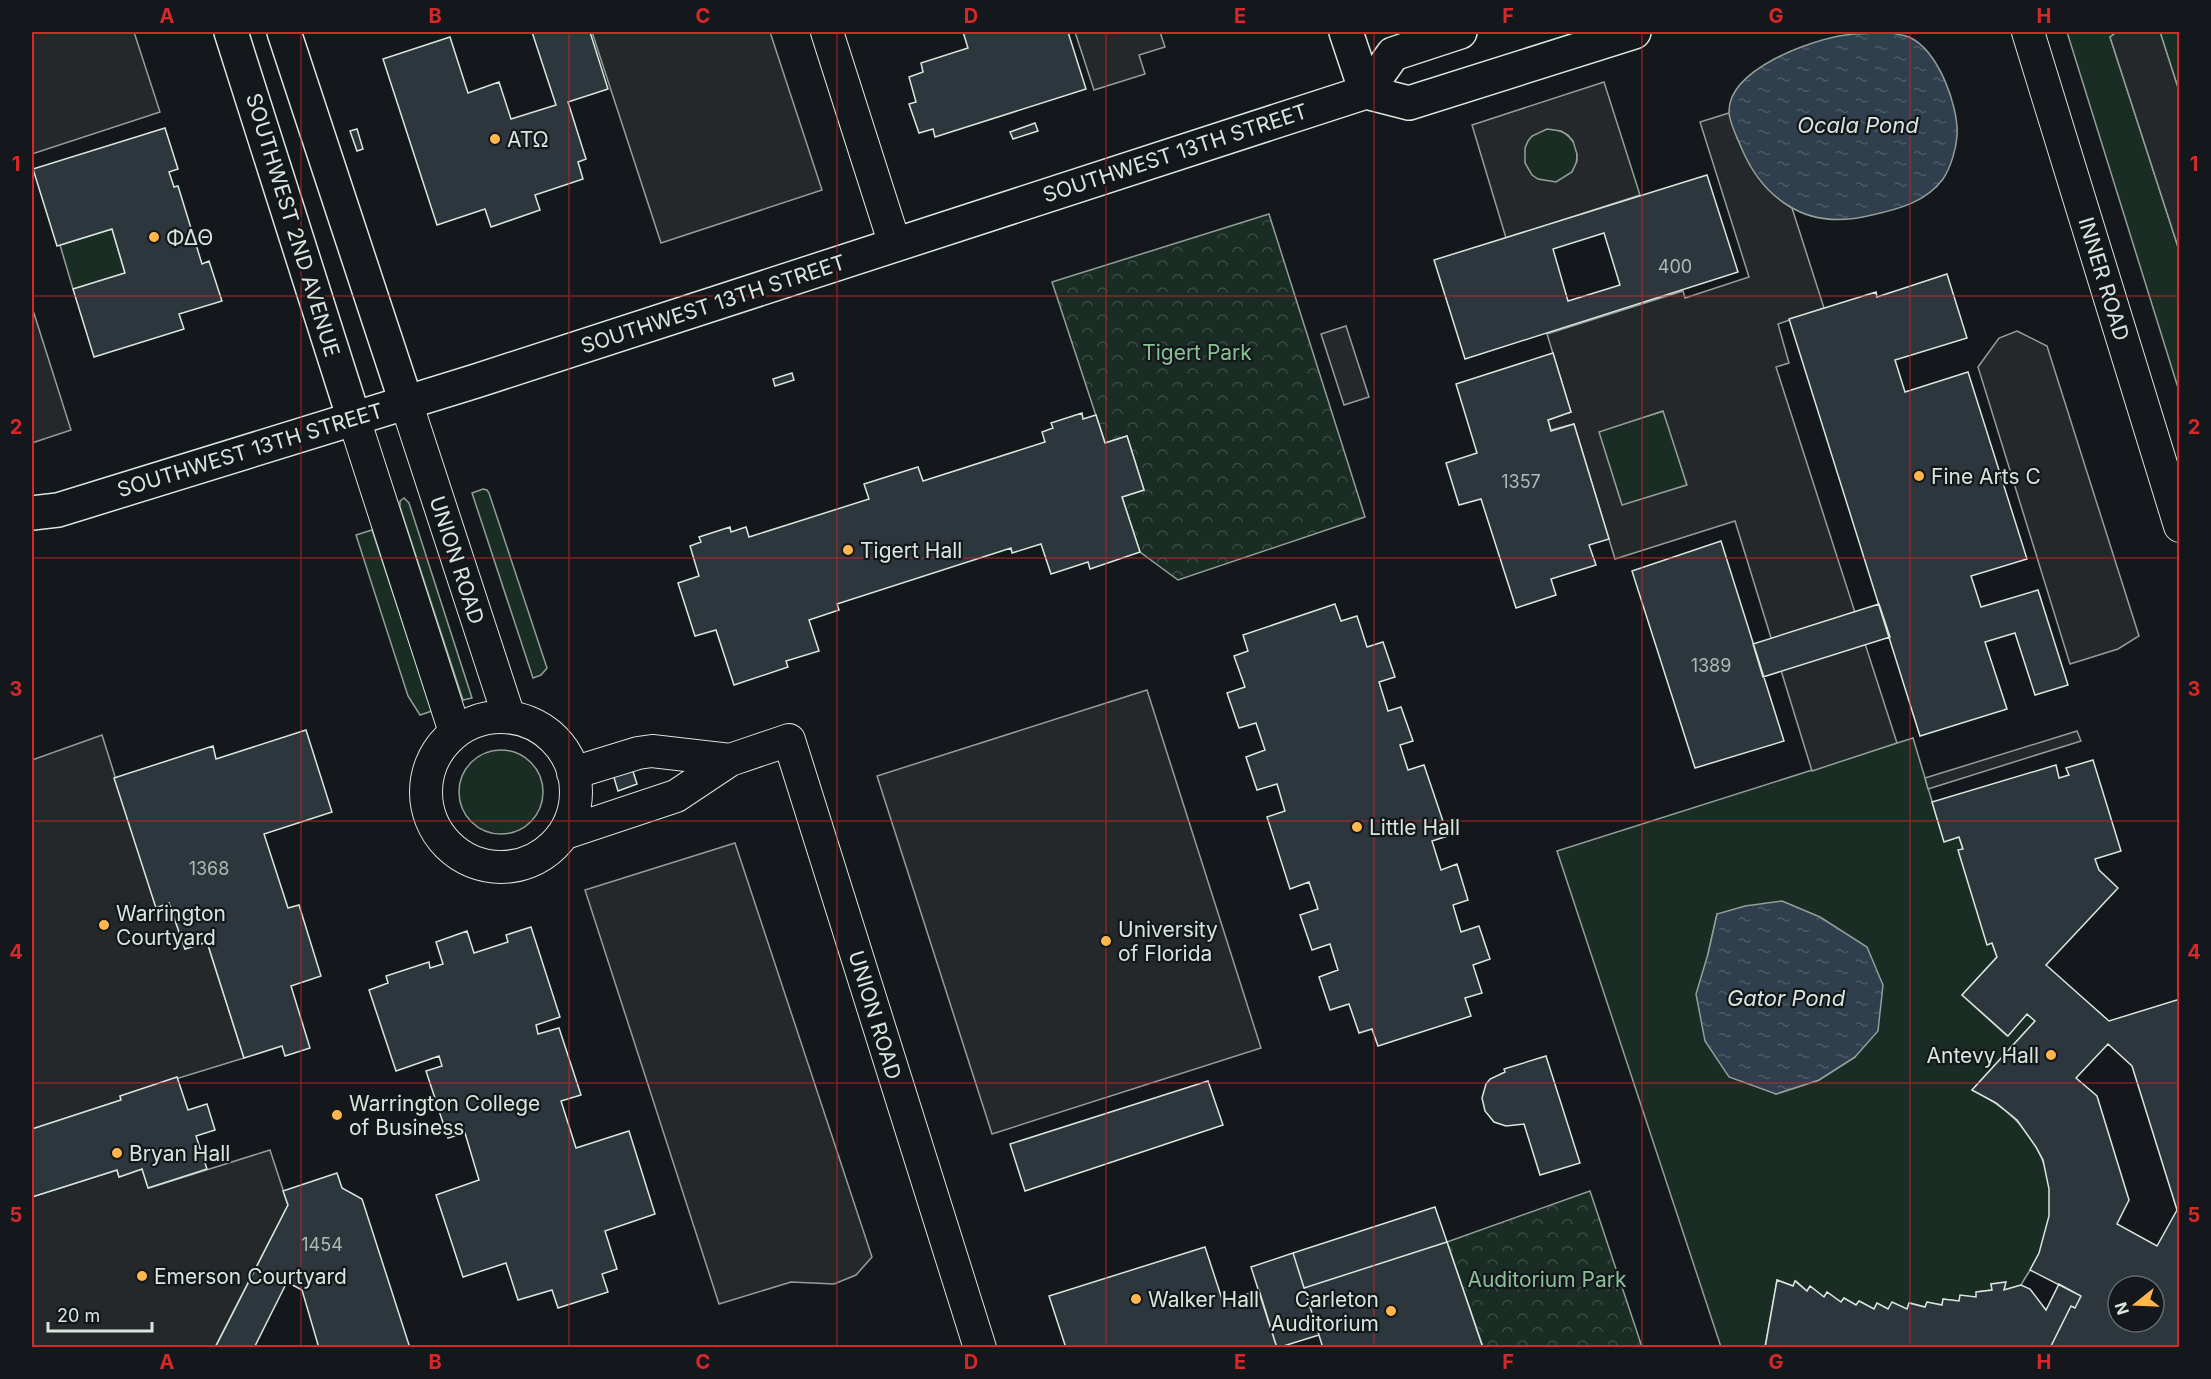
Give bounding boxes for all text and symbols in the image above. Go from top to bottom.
text: A [160,4,175,28]
text: B [428,4,442,28]
text: C [696,4,710,28]
text: D [964,4,978,28]
text: E [1234,4,1246,28]
text: F [1502,4,1514,28]
text: G [1768,4,1784,28]
text: H [2037,4,2051,28]
street label: SOUTHWEST 2ND AVENUE [241,90,345,360]
street label: SOUTHWEST 13TH STREET [1040,98,1310,208]
water label: Ocala Pond [1797,112,1919,138]
place label: ΑΤΩ [507,127,549,152]
marker: ΑΤΩ [488,132,502,146]
text: 1 [12,152,20,176]
text: 1 [2190,152,2198,176]
street label: INNER ROAD [2073,214,2135,344]
place label: ΦΔΘ [166,225,213,250]
marker: ΦΔΘ [147,230,161,244]
street label: SOUTHWEST 13TH STREET [578,249,848,359]
house number: 400 [1658,256,1692,277]
park label: Tigert Park [1142,340,1252,365]
street label: SOUTHWEST 13TH STREET [114,398,386,502]
text: 2 [10,415,22,439]
text: 2 [2188,415,2200,439]
place label: Fine Arts C [1931,464,2041,489]
marker: Fine Arts C [1912,469,1926,483]
house number: 1357 [1501,471,1541,492]
street label: UNION ROAD [425,493,489,627]
place label: Tigert Hall [860,538,962,563]
marker: Tigert Hall [841,543,855,557]
house number: 1389 [1691,655,1731,676]
text: 3 [10,677,22,701]
text: 3 [2188,677,2200,701]
place label: Little Hall [1369,815,1460,840]
marker: Little Hall [1350,820,1364,834]
house number: 1368 [189,858,229,879]
place label: Warrington Courtyard [116,901,226,950]
place label: University of Florida [1118,917,1218,966]
marker: Warrington Courtyard [97,918,111,932]
marker: University of Florida [1099,934,1113,948]
text: 4 [9,940,23,964]
text: 4 [2187,940,2201,964]
street label: UNION ROAD [844,948,906,1082]
water label: Gator Pond [1727,985,1846,1011]
place label: Antevy Hall [1927,1043,2039,1068]
marker: Antevy Hall [2044,1048,2058,1062]
place label: Warrington College of Business [349,1091,540,1140]
marker: Warrington College of Business [330,1108,344,1122]
place label: Bryan Hall [129,1141,230,1166]
marker: Bryan Hall [110,1146,124,1160]
text: 5 [10,1203,22,1227]
text: 5 [2188,1203,2200,1227]
house number: 1454 [301,1234,343,1255]
place label: Emerson Courtyard [154,1264,347,1289]
park label: Auditorium Park [1467,1267,1627,1292]
marker: Emerson Courtyard [135,1269,149,1283]
north arrow [2106,1274,2166,1334]
place label: Walker Hall [1148,1287,1259,1312]
place label: Carleton Auditorium [1271,1287,1379,1336]
marker: Walker Hall [1129,1292,1143,1306]
scale bar [48,1295,152,1333]
text: N [2110,1300,2133,1318]
marker: Carleton Auditorium [1384,1304,1398,1318]
text: 20 m [57,1305,100,1326]
text: A [160,1350,175,1374]
text: B [428,1350,442,1374]
text: C [696,1350,710,1374]
text: D [964,1350,978,1374]
text: E [1234,1350,1246,1374]
text: F [1502,1350,1514,1374]
text: G [1768,1350,1784,1374]
text: H [2037,1350,2051,1374]

